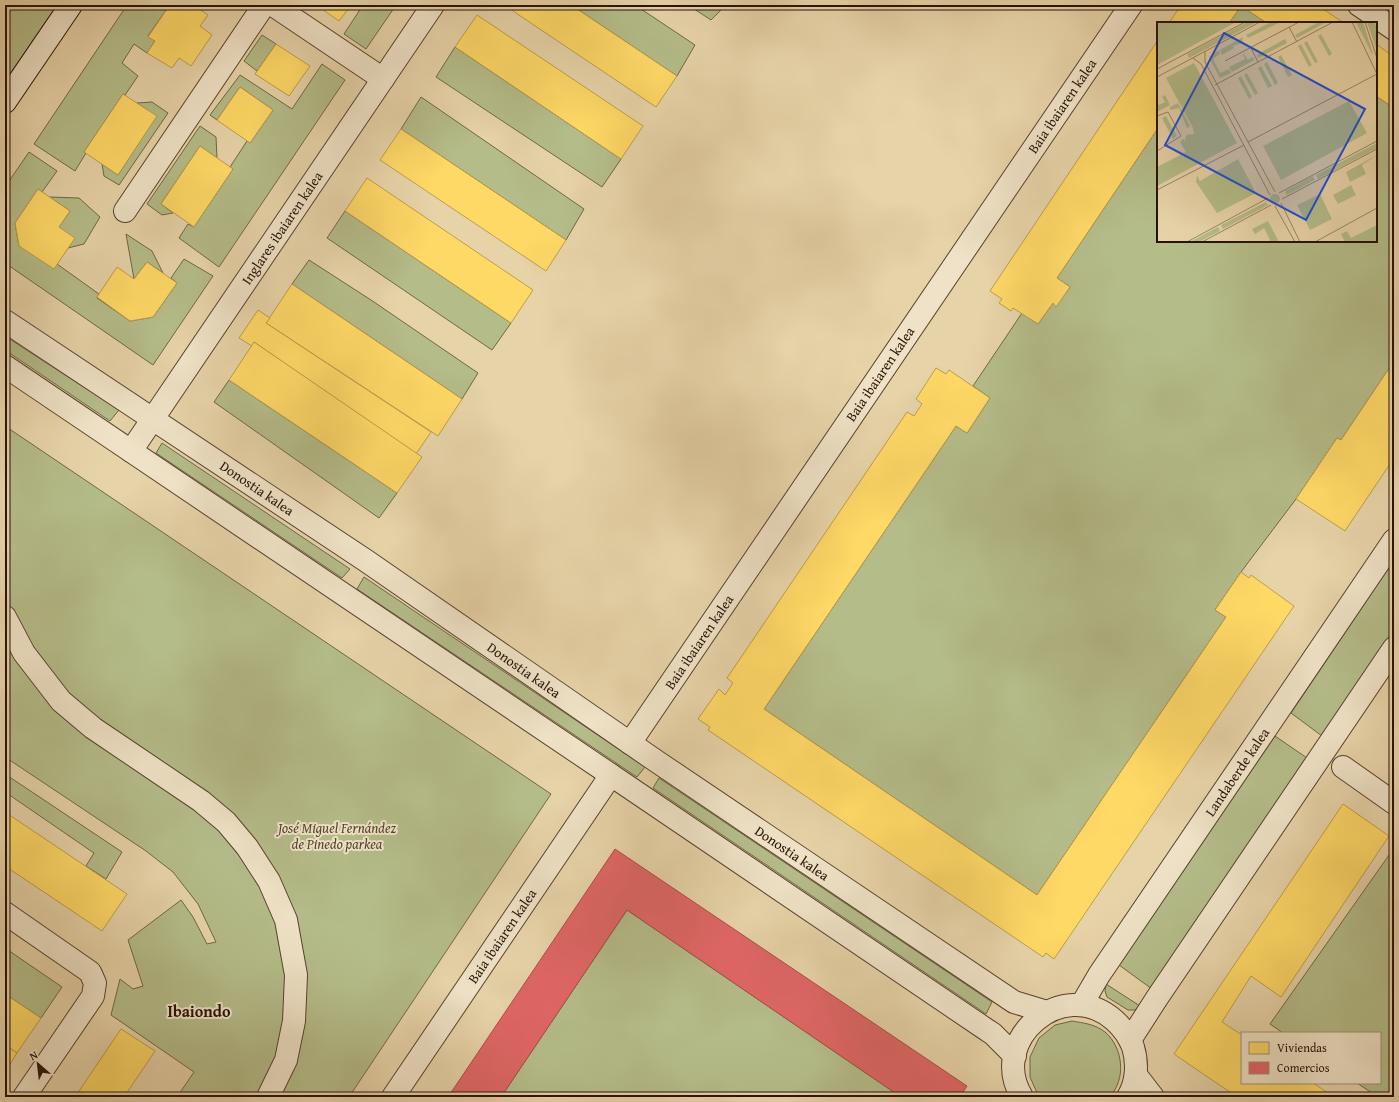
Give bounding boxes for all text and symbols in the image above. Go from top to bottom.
inset map [1157,22,1377,242]
street label: Baia ibaiaren kalea [1023,54,1101,157]
street label: Inglares ibaiaren kalea [237,167,328,289]
street label: Baia ibaiaren kalea [841,322,919,425]
street label: Donostia kalea [216,456,298,520]
street label: Baia ibaiaren kalea [660,590,738,693]
street label: Donostia kalea [483,637,565,703]
street label: Landaberde kalea [1200,723,1274,820]
park label: José Miguel Fernández de Pinedo parkea [276,818,397,854]
street label: Donostia kalea [751,821,833,885]
street label: Baia ibaiaren kalea [463,884,541,987]
district label: Ibaiondo [168,999,231,1023]
legend [1241,1032,1381,1084]
text: Viviendas [1277,1039,1327,1056]
north arrow [18,1044,58,1084]
text: N [26,1046,41,1064]
text: Comercios [1277,1059,1330,1076]

